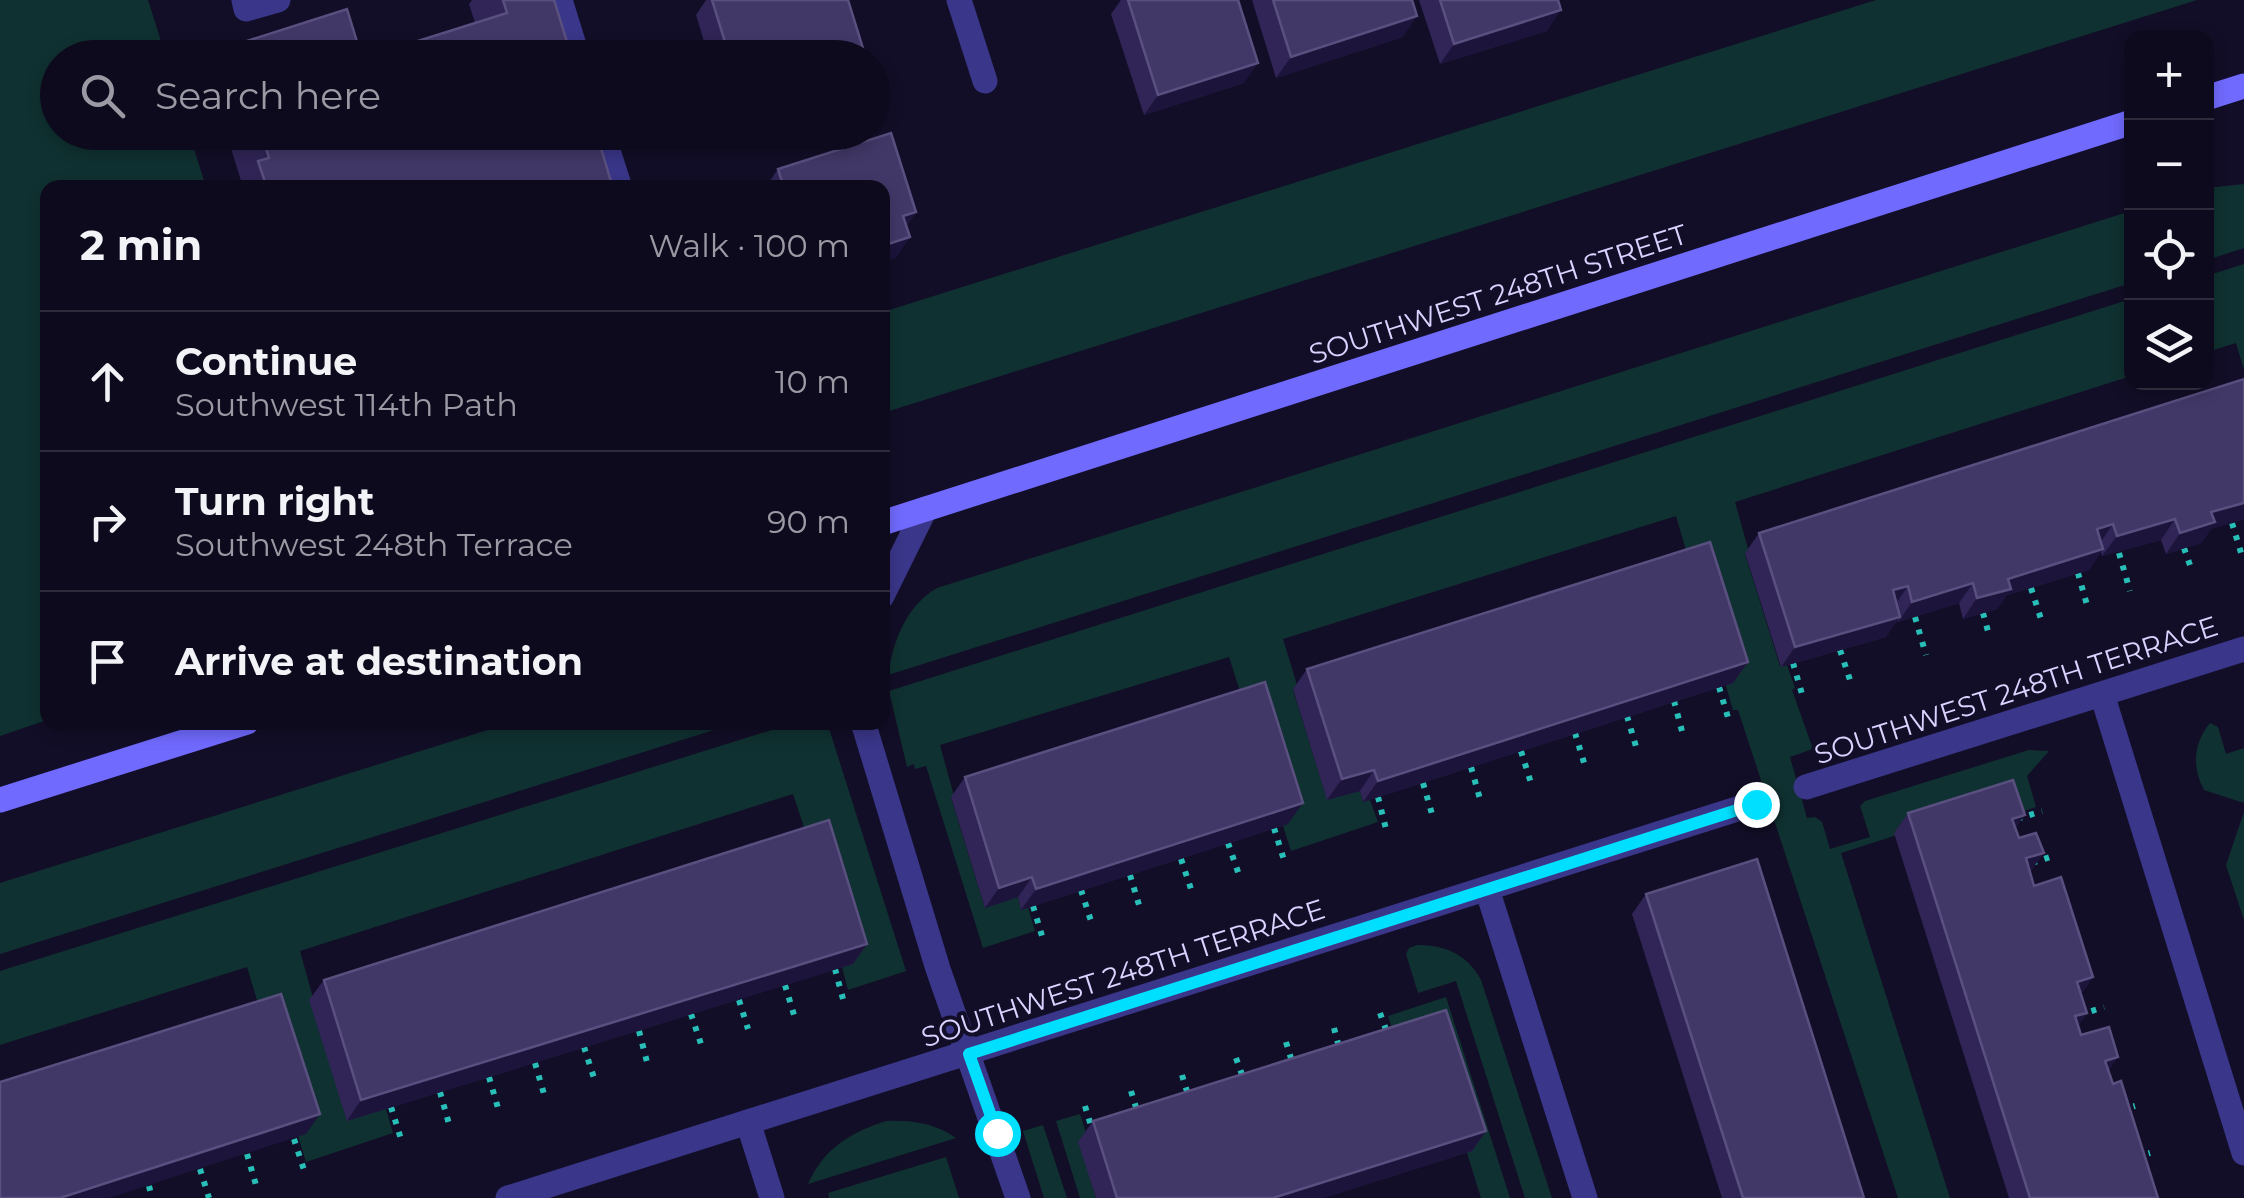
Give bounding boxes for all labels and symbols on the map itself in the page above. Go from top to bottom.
street label: SOUTHWEST 248TH STREET [1305,217,1691,371]
street label: SOUTHWEST 248TH TERRACE [1810,609,2222,771]
route end [1734,782,1780,828]
street label: SOUTHWEST 248TH TERRACE [917,892,1329,1054]
route start [975,1111,1021,1157]

